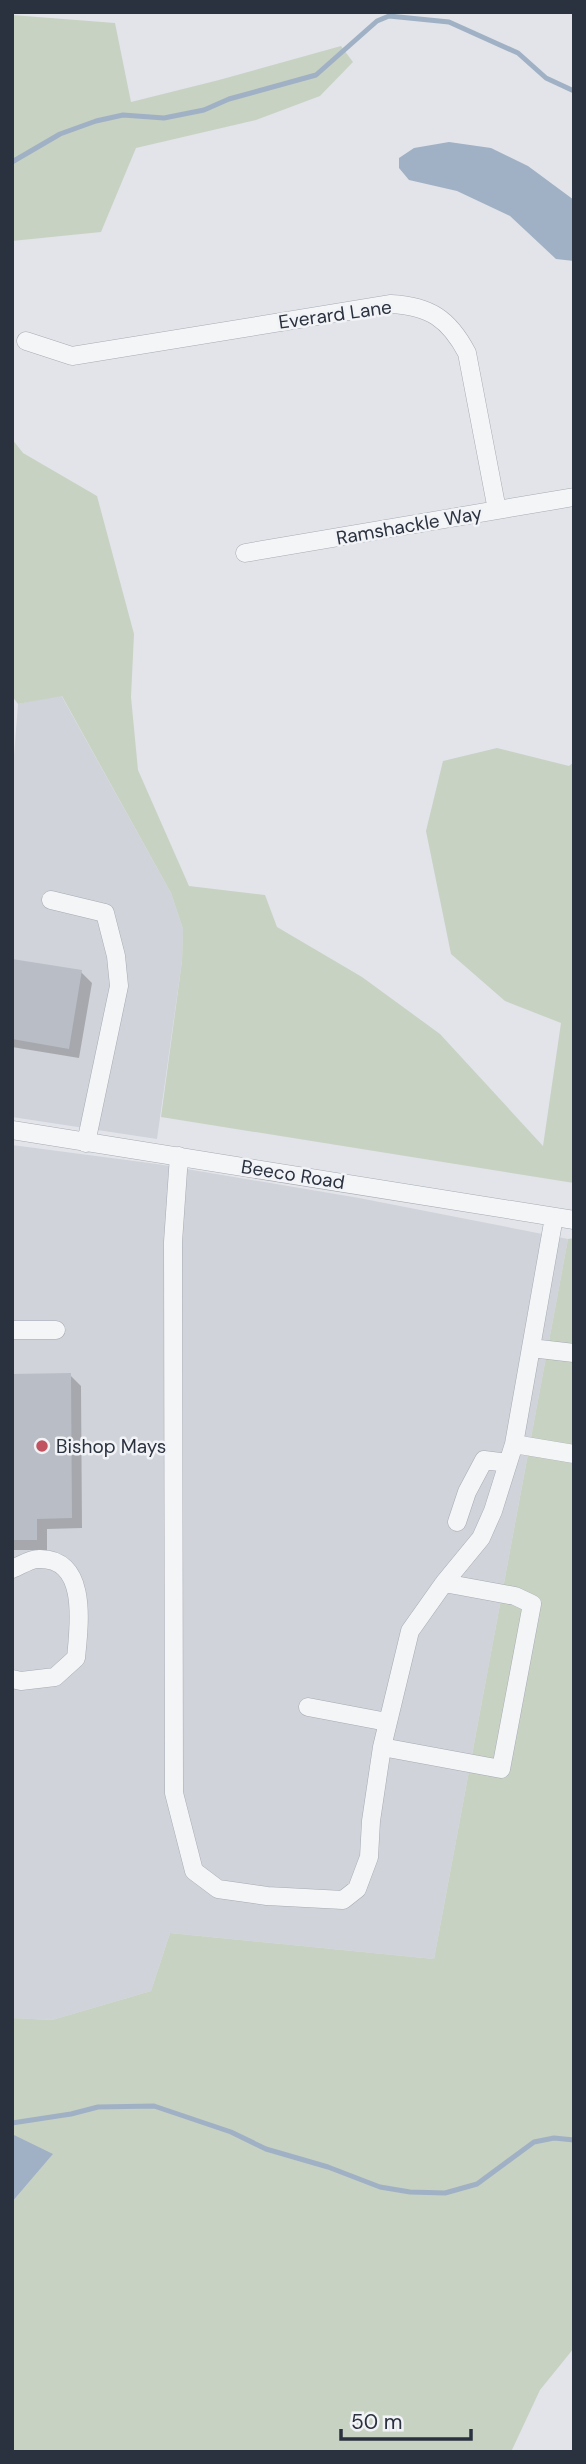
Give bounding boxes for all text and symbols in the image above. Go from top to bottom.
street label: Everard Lane [277,294,393,335]
street label: Ramshackle Way [334,500,484,551]
street label: Beeco Road [239,1154,346,1195]
place label: Bishop Mays [56,1434,166,1459]
marker: Bishop Mays [34,1438,50,1454]
scale bar [341,2398,470,2442]
text: 50 m [351,2408,402,2436]

